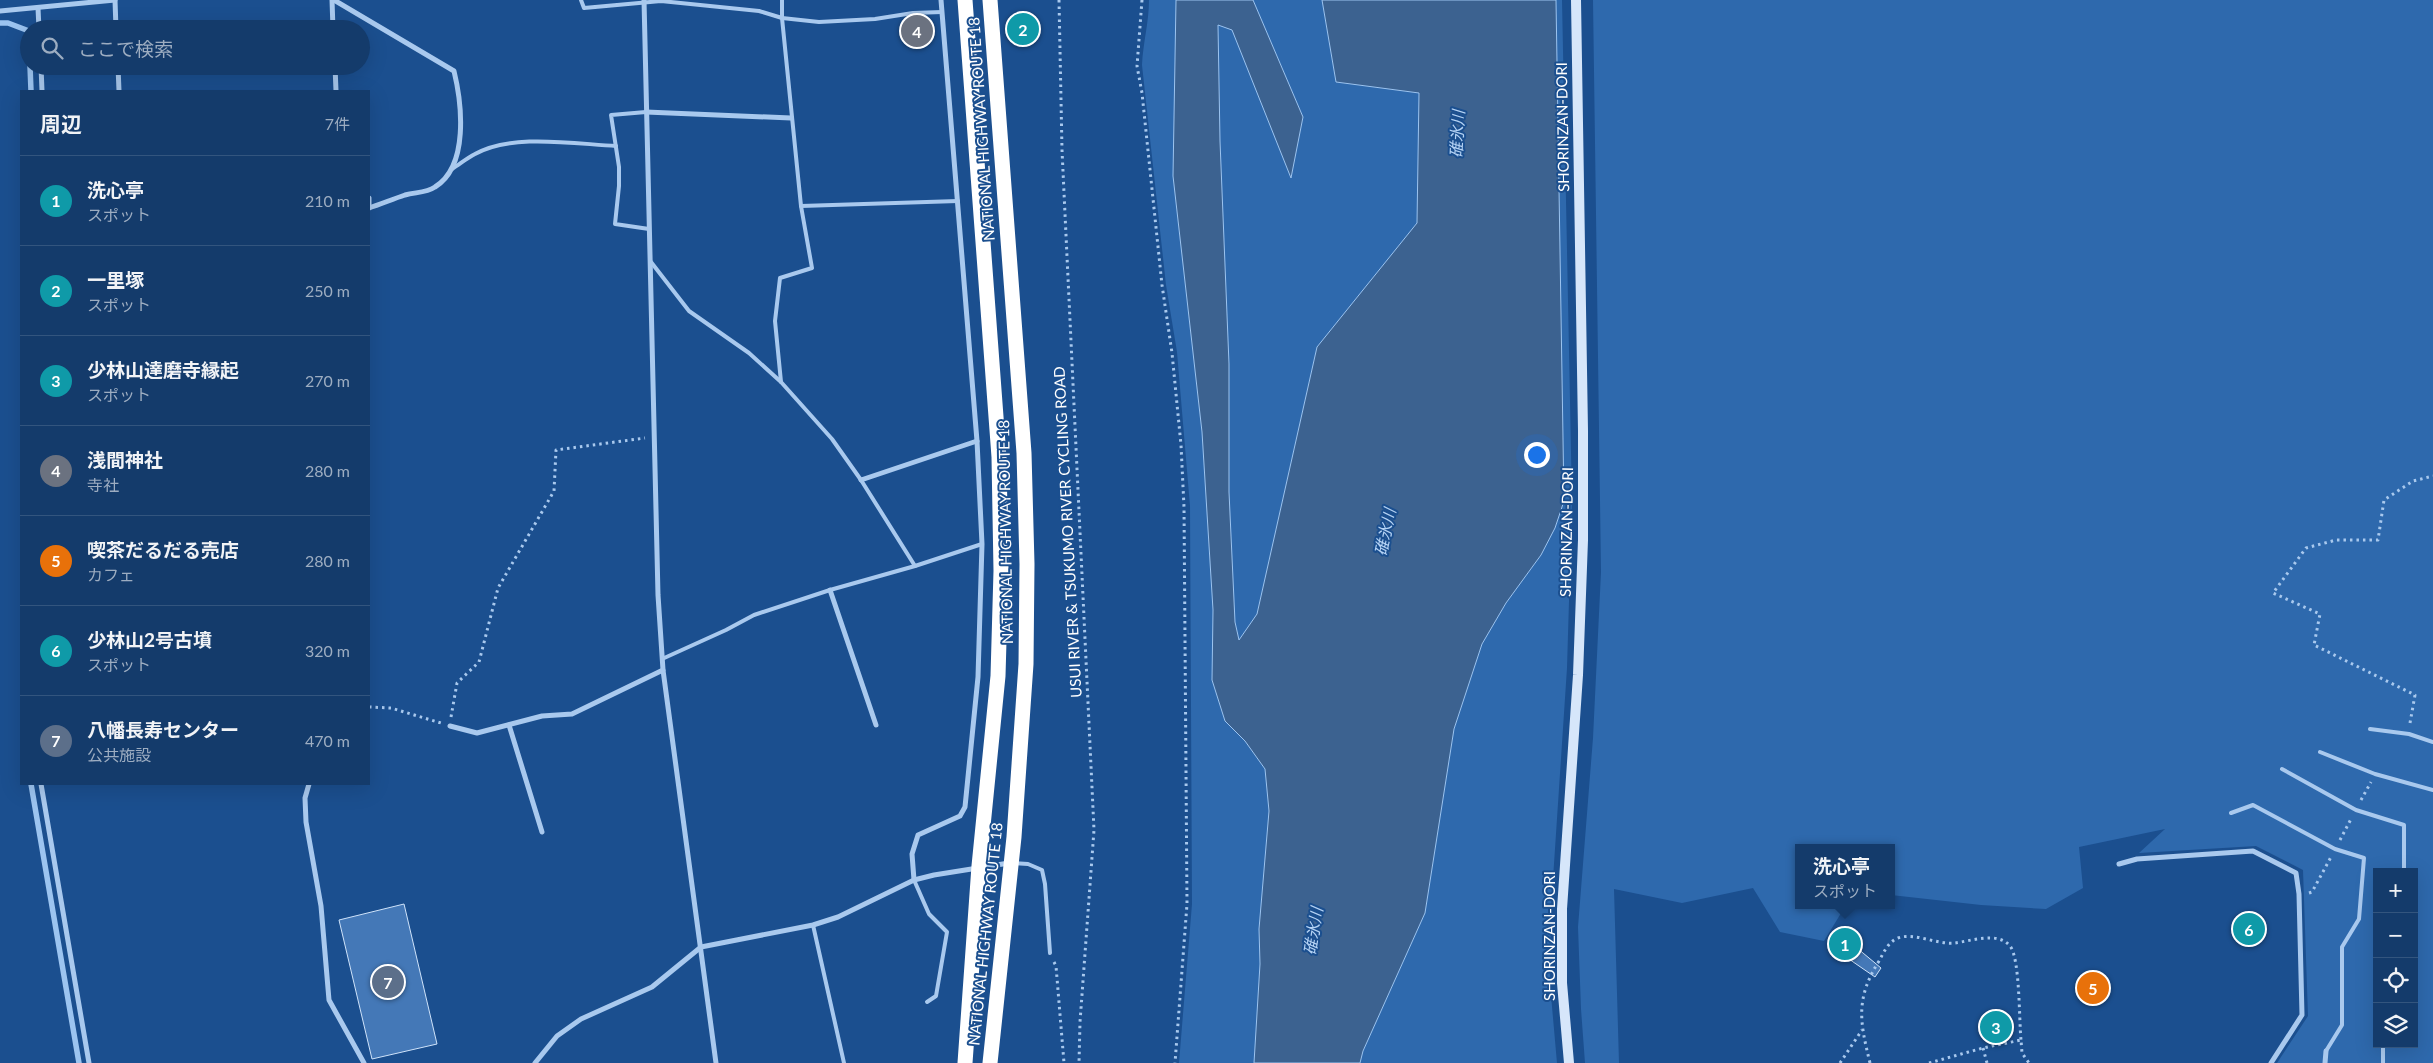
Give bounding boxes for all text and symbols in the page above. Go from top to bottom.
pin: 2 [1007,10,1039,48]
pin: 4 [901,12,933,50]
street label: NATIONAL HIGHWAY ROUTE 18 [964,17,998,241]
search box [20,20,370,75]
icon: search [38,34,66,62]
text: ここで検索 [78,37,173,60]
street label: SHORINZAN-DORI [1552,62,1572,192]
water label: 碓氷川 [1446,108,1467,158]
text: 周辺 [40,111,82,136]
text: 7件 [325,114,350,133]
text: 洗心亭 [87,178,144,201]
text: 1 [51,191,61,210]
text: 210 m [305,191,350,210]
text: スポット [87,205,151,224]
text: 一里塚 [87,268,144,291]
text: 2 [51,281,61,300]
text: 250 m [305,281,350,300]
text: スポット [87,295,151,314]
text: 少林山達磨寺縁起 [87,358,239,381]
street label: USUI RIVER & TSUKUMO RIVER CYCLING ROAD [1049,366,1085,698]
text: 3 [51,371,61,390]
text: 270 m [305,371,350,390]
text: スポット [87,385,151,404]
street label: NATIONAL HIGHWAY ROUTE 18 [994,420,1016,644]
your location [1524,442,1550,468]
text: 浅間神社 [87,448,163,471]
text: 4 [51,461,61,480]
text: 280 m [305,461,350,480]
street label: SHORINZAN-DORI [1556,467,1576,597]
text: 寺社 [87,475,119,494]
water label: 碓氷川 [1370,504,1399,557]
text: 喫茶だるだる売店 [87,538,239,561]
text: 5 [51,551,61,570]
text: 280 m [305,551,350,570]
text: カフェ [87,565,135,584]
text: 少林山2号古墳 [87,628,212,651]
text: 6 [51,641,61,660]
text: 320 m [305,641,350,660]
text: スポット [87,655,151,674]
text: 八幡長寿センター [87,718,239,741]
text: 7 [51,731,61,750]
text: 470 m [305,731,350,750]
text: 公共施設 [87,745,151,764]
street label: NATIONAL HIGHWAY ROUTE 18 [964,822,1006,1046]
popup [1795,844,1895,909]
text: 洗心亭 [1813,854,1870,877]
map controls [2373,868,2418,1048]
button: + [2373,868,2418,913]
street label: SHORINZAN-DORI [1540,871,1558,1001]
text: スポット [1813,881,1877,900]
water label: 碓氷川 [1299,904,1326,956]
pin: 6 [2233,910,2265,948]
button: − [2373,913,2418,958]
pin: 1 [1829,925,1861,963]
button: locate [2373,958,2418,1003]
pin: 7 [372,963,404,1001]
pin: 5 [2077,969,2109,1007]
button: layers [2373,1003,2418,1048]
pin: 3 [1980,1008,2012,1046]

